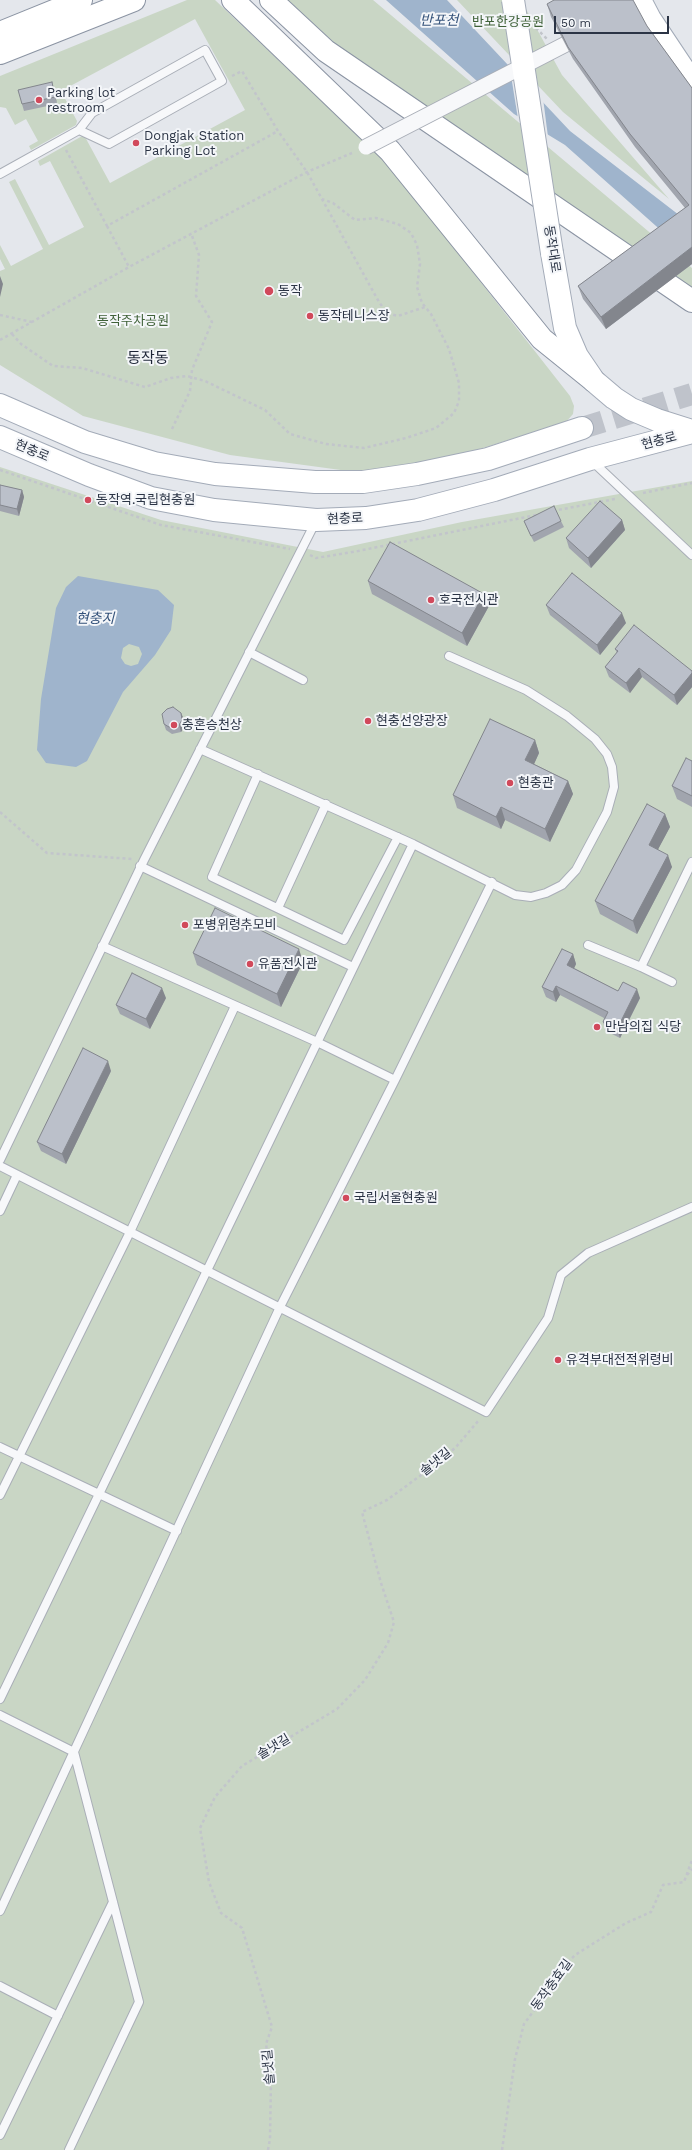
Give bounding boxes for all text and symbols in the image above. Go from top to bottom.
scale bar [556,8,671,34]
water label: 반포천 [420,13,458,29]
park label: 반포한강공원 [472,14,544,30]
text: 50 m [561,16,591,30]
place label: Parking lot restroom [47,85,115,116]
marker: Parking lot restroom [34,95,44,105]
place label: Dongjak Station Parking Lot [144,128,244,159]
marker: Dongjak Station Parking Lot [131,138,141,148]
street label: 동작대로 [541,224,563,274]
place label: 동작 [278,283,302,299]
marker: 동작 [263,285,275,297]
place label: 동작테니스장 [318,308,390,324]
marker: 동작테니스장 [305,311,315,321]
park label: 동작주차공원 [97,313,169,329]
district label: 동작동 [127,350,169,368]
street label: 현충로 [640,429,678,453]
street label: 현충로 [12,437,52,465]
place label: 동작역.국립현충원 [96,492,195,508]
marker: 동작역.국립현충원 [83,495,93,505]
street label: 현충로 [327,510,363,528]
place label: 호국전시관 [439,592,499,608]
marker: 호국전시관 [426,595,436,605]
water label: 현충지 [76,611,114,627]
place label: 현충선양광장 [376,713,448,729]
marker: 현충선양광장 [363,716,373,726]
place label: 충혼승천상 [182,717,242,733]
marker: 충혼승천상 [169,720,179,730]
place label: 현충관 [518,775,554,791]
marker: 현충관 [505,778,515,788]
place label: 포병위령추모비 [193,917,277,933]
marker: 포병위령추모비 [180,920,190,930]
place label: 유품전시관 [258,956,318,972]
marker: 유품전시관 [245,959,255,969]
place label: 만남의집 식당 [605,1019,681,1035]
marker: 만남의집 식당 [592,1022,602,1032]
place label: 국립서울현충원 [354,1190,438,1206]
marker: 국립서울현충원 [341,1193,351,1203]
place label: 유격부대전적위령비 [566,1352,674,1368]
marker: 유격부대전적위령비 [553,1355,563,1365]
street label: 솔냇길 [417,1445,455,1479]
street label: 솔냇길 [255,1731,293,1763]
street label: 동작충효길 [528,1956,576,2014]
street label: 솔냇길 [260,2048,278,2086]

